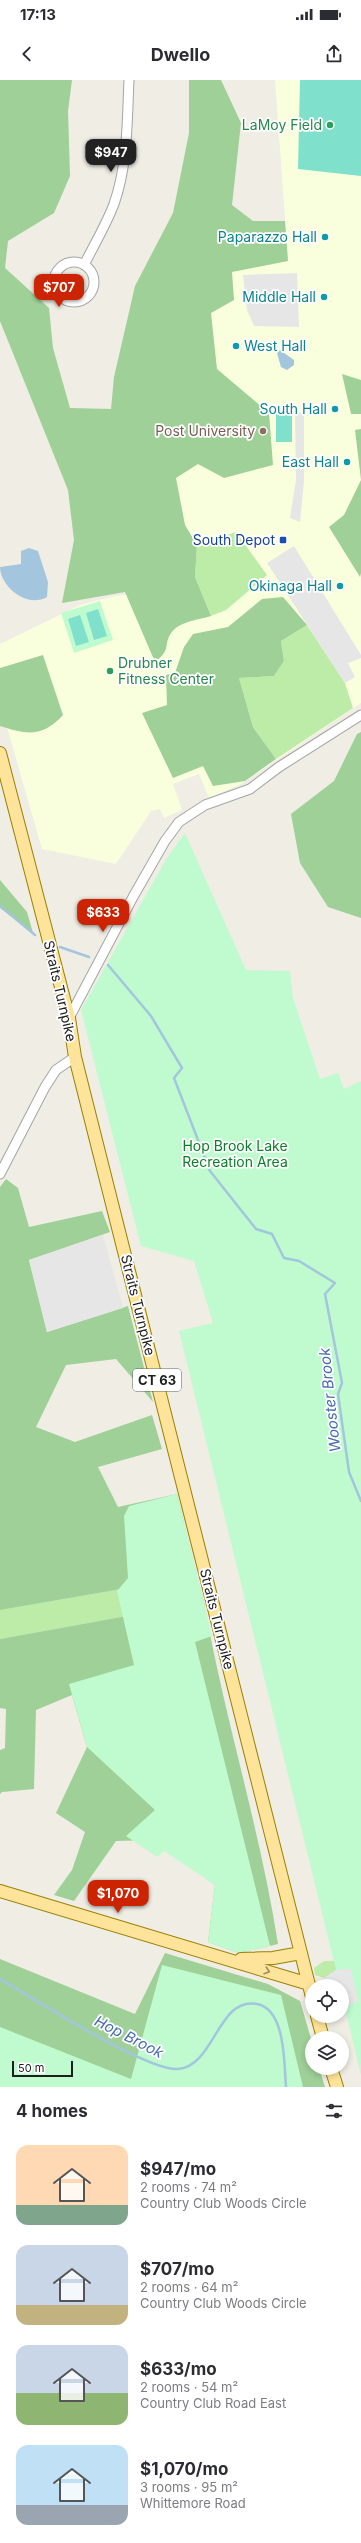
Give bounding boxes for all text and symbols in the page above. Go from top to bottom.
text: 17:13 [20,5,56,24]
icon: back [16,43,38,65]
icon: share [323,43,345,65]
text: Dwello [151,44,210,65]
place label: LaMoy Field [242,116,322,133]
marker: LaMoy Field [325,120,335,130]
pin: $947 [87,139,135,173]
text: $947 [94,144,128,160]
place label: Paparazzo Hall [218,228,317,245]
marker: Paparazzo Hall [320,232,330,242]
pin: $707 [35,274,83,308]
text: $707 [43,279,75,295]
place label: Middle Hall [242,288,316,305]
marker: Middle Hall [319,292,329,302]
place label: West Hall [244,337,306,354]
marker: West Hall [231,341,241,351]
place label: South Hall [260,400,327,417]
marker: South Hall [330,404,340,414]
place label: Post University [155,422,255,439]
marker: Post University [258,426,268,436]
place label: East Hall [282,453,339,470]
marker: East Hall [342,457,352,467]
place label: South Depot [193,531,275,548]
marker: South Depot [278,535,288,545]
place label: Okinaga Hall [249,577,332,594]
marker: Okinaga Hall [335,581,345,591]
place label: Drubner Fitness Center [118,654,214,687]
marker: Drubner Fitness Center [105,666,115,676]
pin: $633 [79,899,127,933]
text: $633 [86,904,120,920]
street label: Straits Turnpike [41,939,80,1043]
park label: Hop Brook Lake Recreation Area [182,1137,288,1170]
street label: Straits Turnpike [118,1253,159,1357]
water label: Wooster Brook [315,1346,344,1453]
road number: CT 63 [133,1369,181,1391]
street label: Straits Turnpike [197,1567,238,1671]
pin: $1,070 [85,1880,151,1914]
text: $1,070 [97,1885,139,1901]
one-way arrow [263,1966,270,1975]
map controls [305,1979,349,2075]
button: locate [305,1979,349,2023]
water label: Hop Brook [91,2011,168,2062]
button: layers [305,2031,349,2075]
scale bar [12,2059,73,2078]
text: 50 m [18,2061,44,2075]
icon: filters [323,2100,345,2122]
text: 4 homes [16,2101,88,2121]
text: $947/mo [140,2159,216,2179]
icon: home [48,2161,96,2209]
text: 2 rooms · 74 m² [140,2179,237,2195]
text: Country Club Woods Circle [140,2195,307,2211]
text: $707/mo [140,2259,214,2279]
icon: home [48,2261,96,2309]
text: 2 rooms · 64 m² [140,2279,238,2295]
text: Country Club Woods Circle [140,2295,307,2311]
text: $633/mo [140,2359,217,2379]
icon: home [48,2361,96,2409]
text: 2 rooms · 54 m² [140,2379,238,2395]
text: Country Club Road East [140,2395,286,2411]
text: $1,070/mo [140,2459,228,2479]
icon: home [48,2461,96,2509]
text: 3 rooms · 95 m² [140,2479,238,2495]
text: Whittemore Road [140,2495,246,2511]

